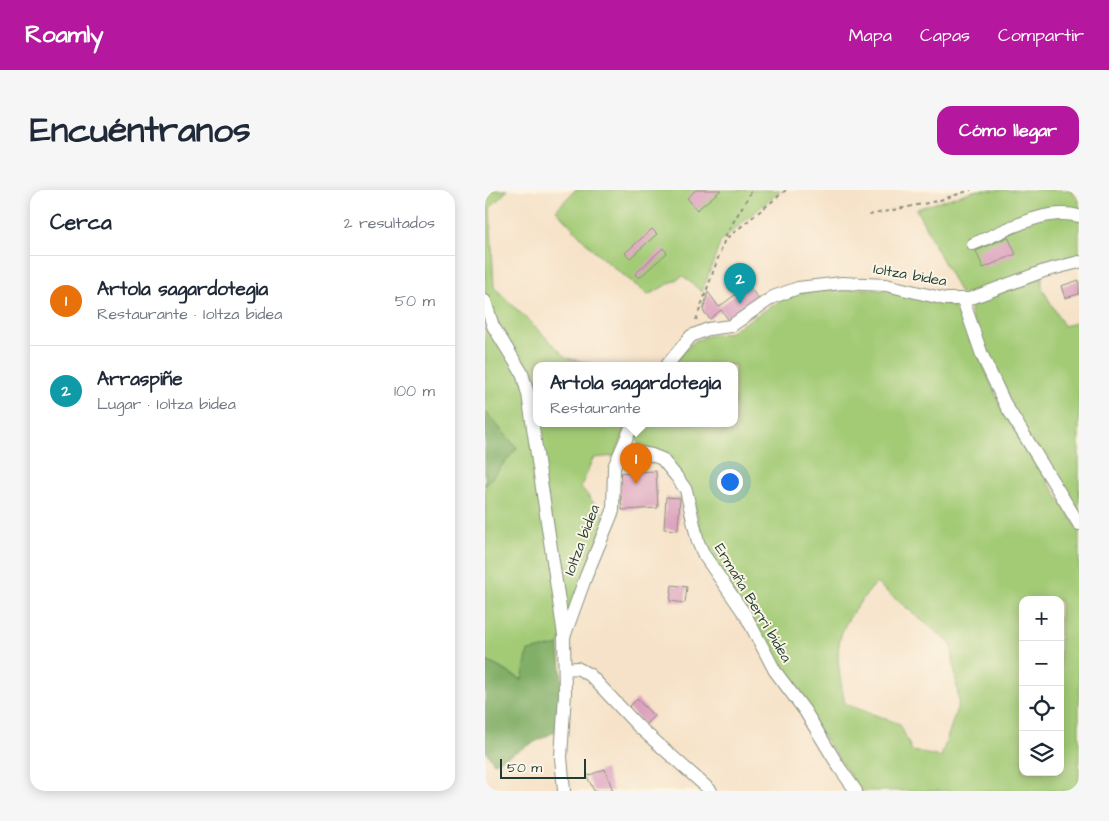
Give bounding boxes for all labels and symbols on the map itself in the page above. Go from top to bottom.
street label: Ioltza bidea [872,258,949,292]
pin: 2 [724,263,756,304]
pin: 1 [620,443,652,484]
your location [717,469,743,495]
street label: Ioltza bidea [559,501,605,578]
street label: Ermaña Berri bidea [709,540,797,667]
scale bar [500,756,586,779]

